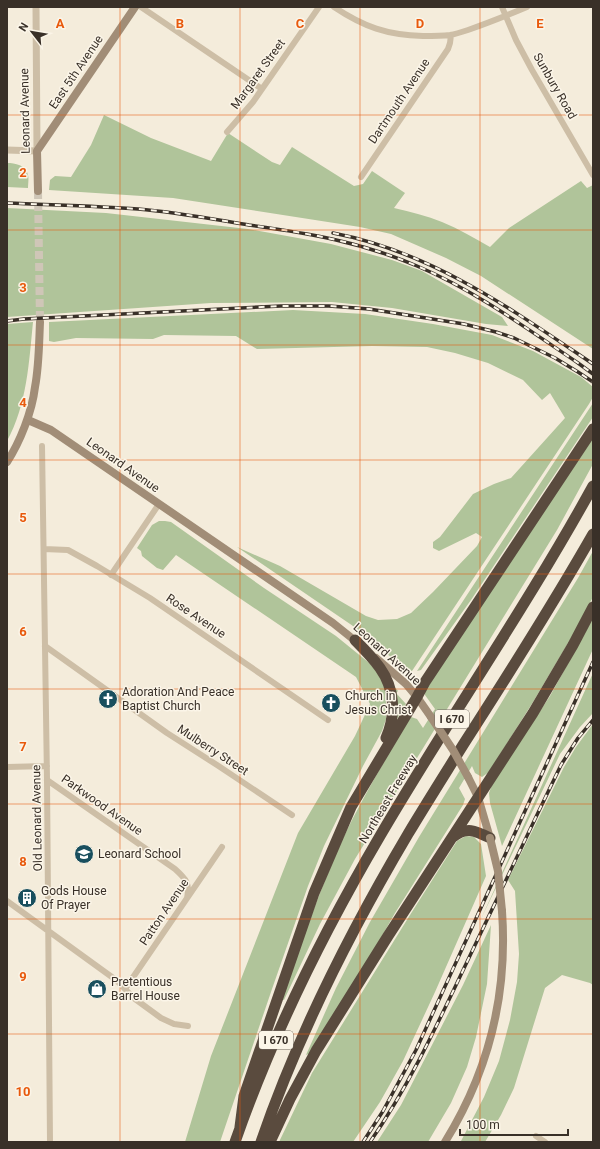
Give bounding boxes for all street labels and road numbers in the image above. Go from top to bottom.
street label: East 5th Avenue [46,32,106,112]
street label: Margaret Street [228,36,288,112]
street label: Sunbury Road [530,50,580,122]
street label: Dartmouth Avenue [365,56,433,146]
street label: Leonard Avenue [17,68,33,154]
street label: Leonard Avenue [84,435,162,495]
street label: Rose Avenue [163,591,229,641]
street label: Leonard Avenue [350,620,424,688]
road number: I 670 [435,710,469,728]
street label: Mulberry Street [175,722,251,778]
street label: Northeast Freeway [356,752,420,846]
street label: Old Leonard Avenue [29,765,45,871]
street label: Parkwood Avenue [59,772,145,838]
street label: Patton Avenue [137,876,191,948]
road number: I 670 [259,1031,293,1049]

